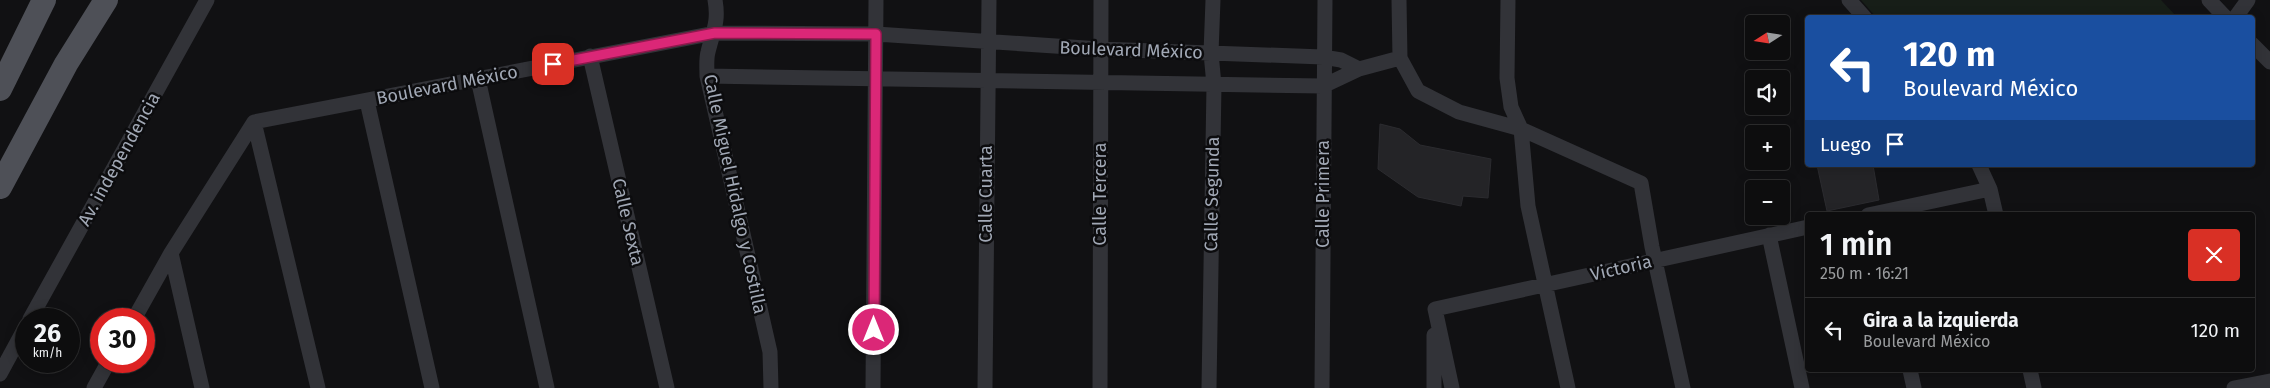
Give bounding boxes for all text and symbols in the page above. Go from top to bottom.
north arrow [1745,15,1790,60]
map controls [1745,15,1790,225]
text: 120 m [1903,33,1996,75]
icon: left [1820,35,1885,100]
street label: Boulevard México [1059,37,1203,63]
pin [532,43,574,85]
icon: arrive [539,50,567,78]
street label: Boulevard México [375,61,519,109]
button: sound [1745,70,1790,115]
street label: Calle Miguel Hidalgo y Costilla [699,72,771,316]
text: Boulevard México [1903,75,2078,102]
street label: Av. independencia [73,88,165,230]
button: + [1745,125,1790,170]
icon: arrive [1881,130,1909,158]
text: Luego [1820,133,1871,156]
street label: Calle Segunda [1200,136,1224,252]
street label: Calle Primera [1312,140,1334,248]
street label: Calle Tercera [1089,142,1111,246]
street label: Calle Cuarta [975,145,997,243]
street label: Calle Sexta [607,176,649,268]
button: − [1745,180,1790,225]
text: 1 min [1820,227,1892,263]
button: close [2188,229,2240,281]
street label: Victoria [1588,250,1654,286]
text: 250 m · 16:21 [1820,264,1909,283]
position arrow [847,303,899,355]
speed limit sign: 30 [90,308,155,373]
text: Gira a la izquierda [1863,309,2019,332]
icon: left [1820,316,1848,344]
text: 26 [34,319,61,349]
text: 120 m [2190,319,2240,342]
text: Boulevard México [1863,332,1990,351]
text: km/h [33,346,62,360]

